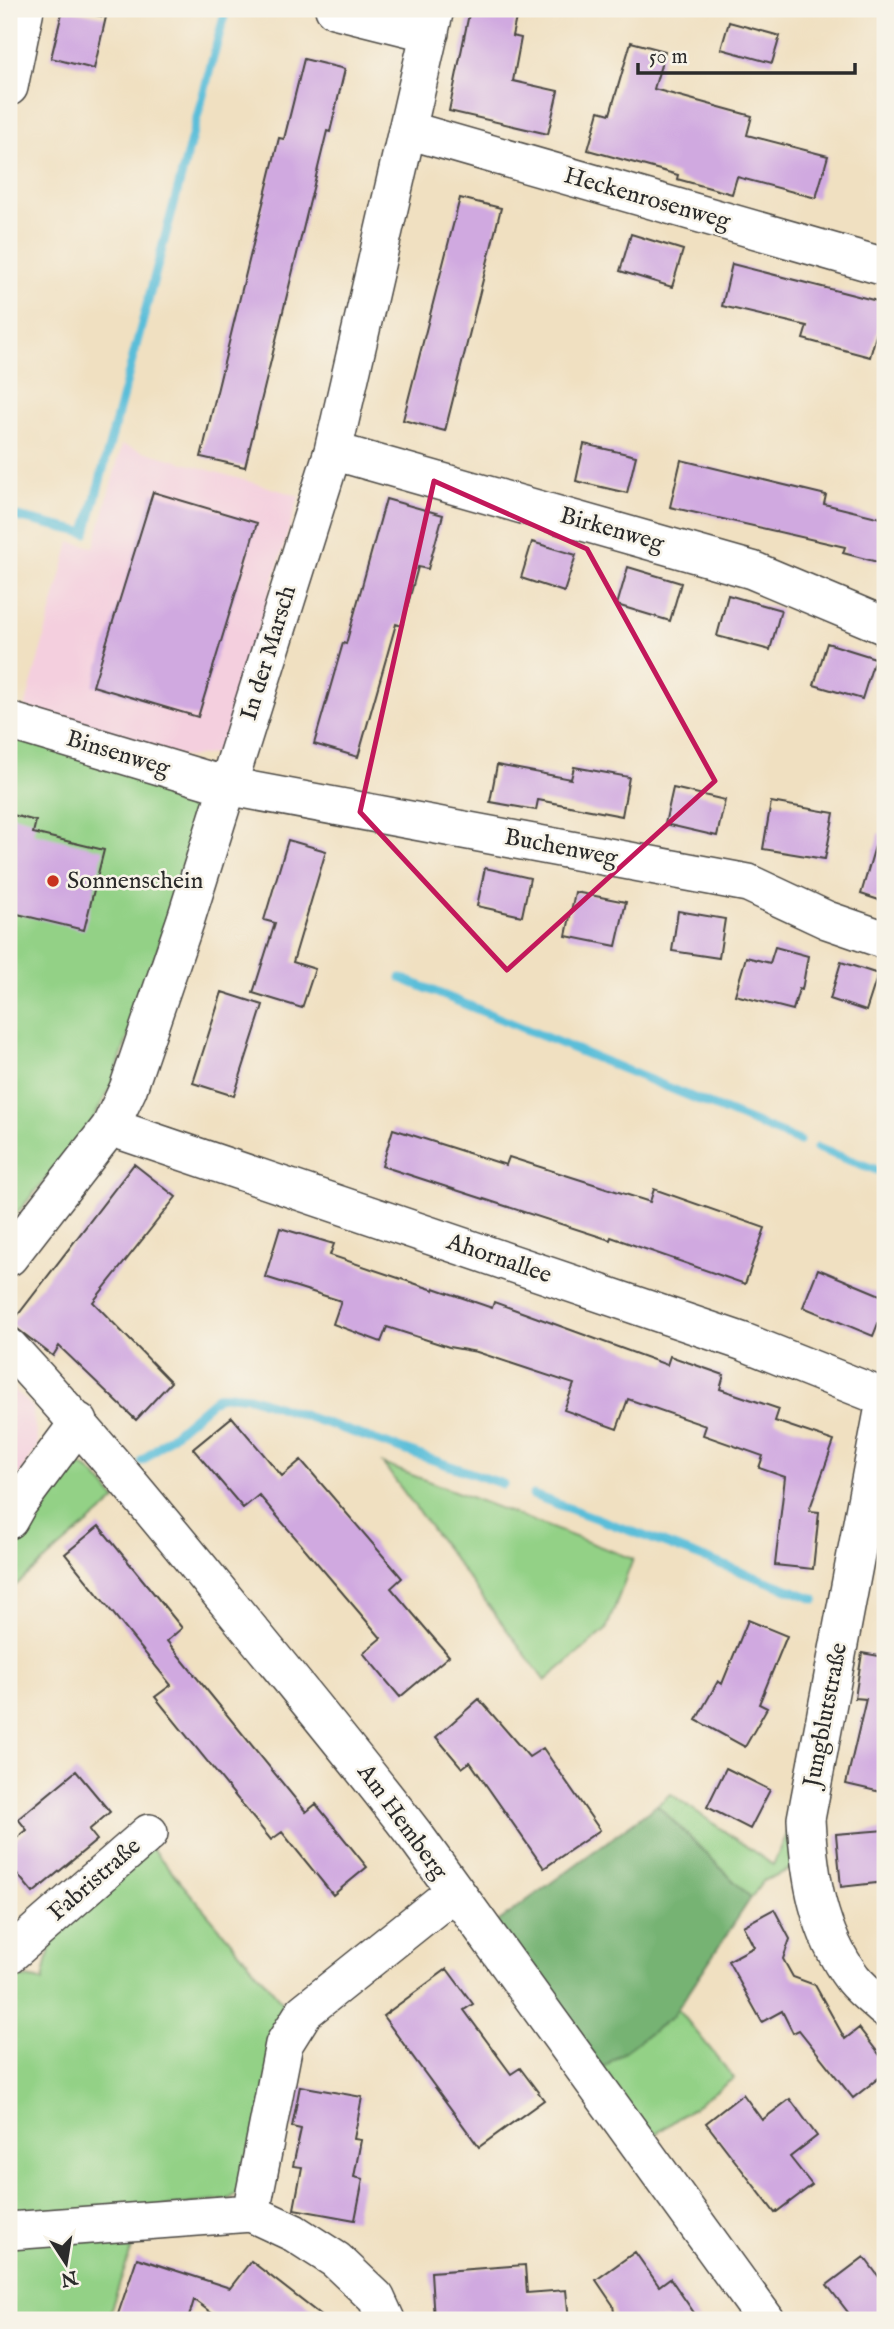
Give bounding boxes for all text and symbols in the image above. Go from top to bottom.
scale bar [638,32,856,76]
text: 50 m [649,44,688,71]
street label: Heckenrosenweg [560,160,735,238]
street label: Birkenweg [556,500,669,560]
street label: In der Marsch [234,582,304,724]
street label: Binsenweg [62,724,175,785]
street label: Buchenweg [502,822,621,874]
place label: Sonnenschein [67,866,203,897]
marker: Sonnenschein [45,873,61,889]
street label: Ahornallee [442,1226,555,1291]
street label: Jungblutstraße [796,1640,855,1793]
street label: Am Hemberg [349,1757,455,1887]
street label: Fabristraße [42,1831,148,1929]
north arrow [32,2228,102,2298]
text: N [58,2264,81,2291]

